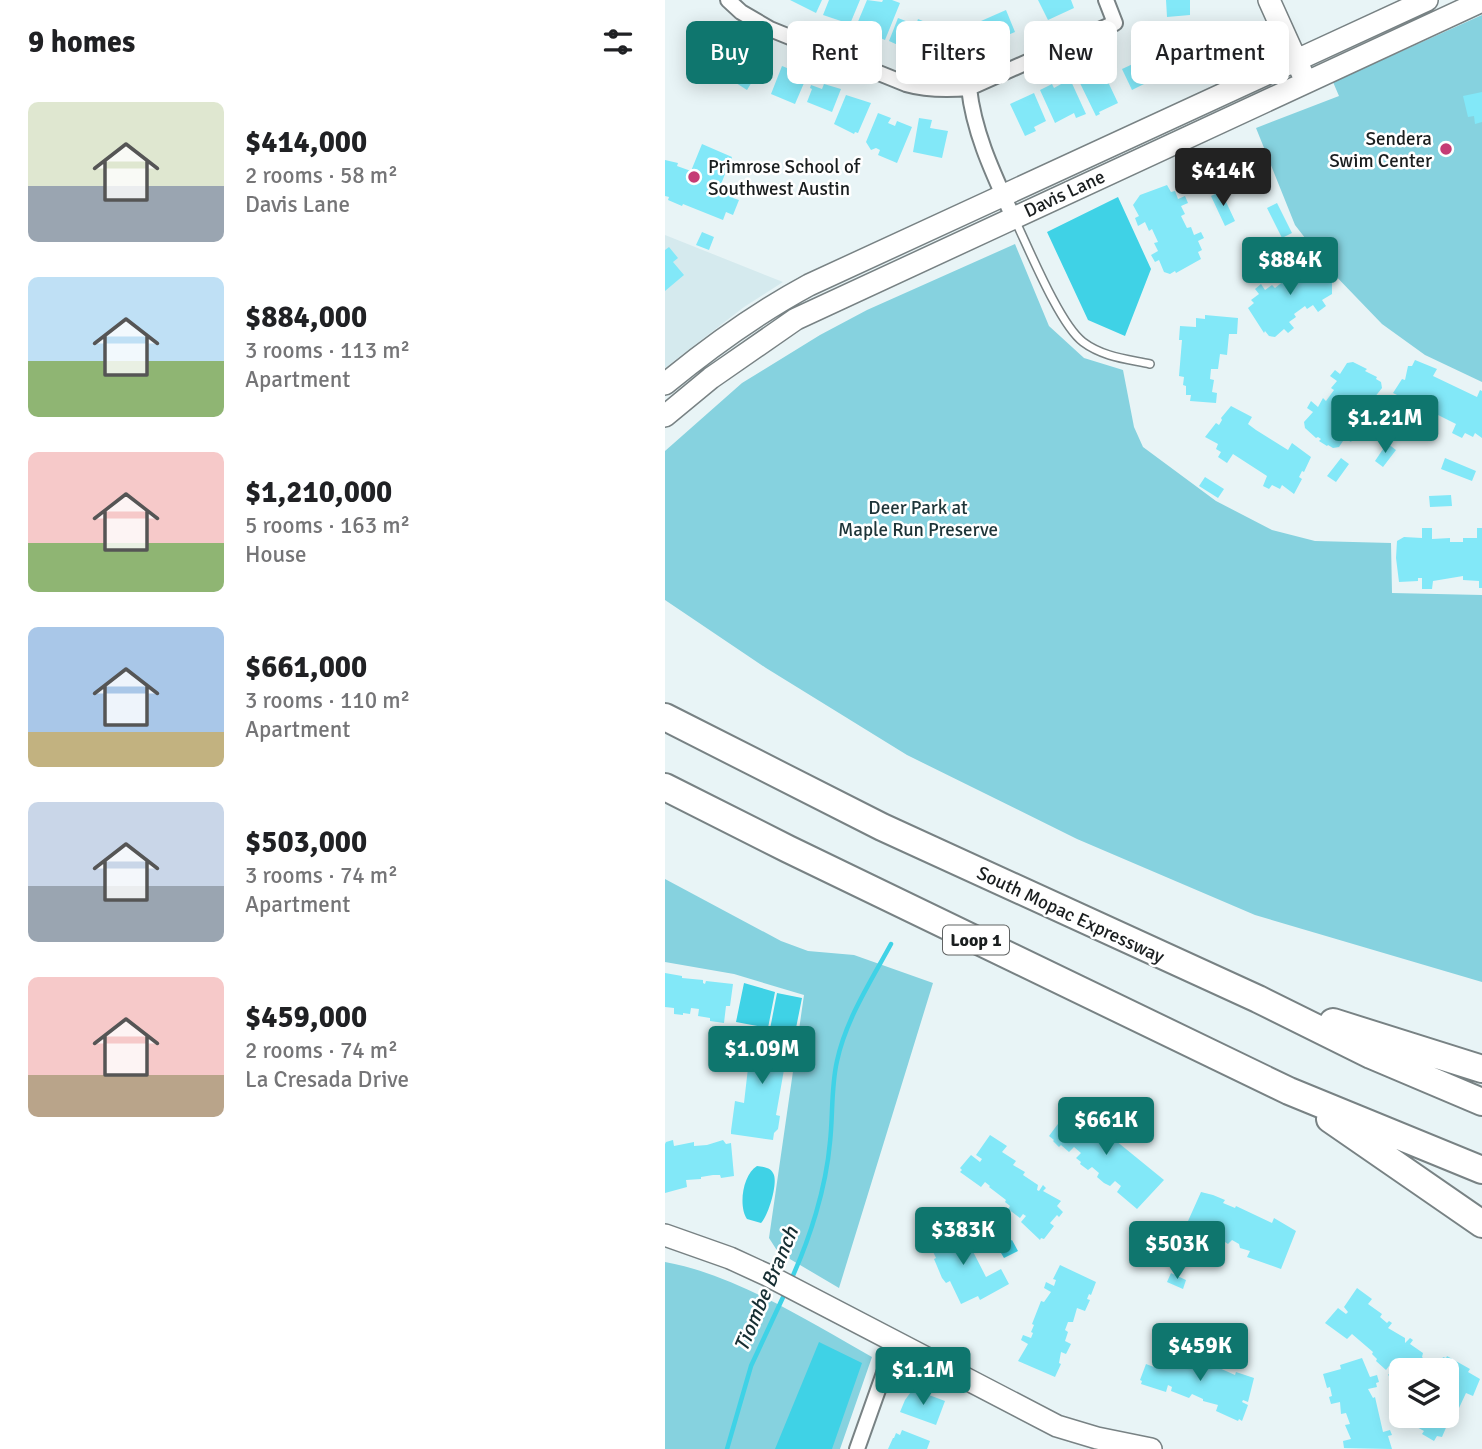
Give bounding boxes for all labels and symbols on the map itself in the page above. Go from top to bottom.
place label: Sendera Swim Center [1329,127,1432,173]
marker: Sendera Swim Center [1438,141,1454,157]
pin: $414K [1174,148,1272,208]
place label: Primrose School of Southwest Austin [708,155,862,201]
street label: Davis Lane [1020,165,1109,223]
marker: Primrose School of Southwest Austin [686,169,702,185]
pin: $884K [1241,238,1339,297]
pin: $1.21M [1328,396,1442,455]
park label: Deer Park at Maple Run Preserve [838,496,998,542]
street label: South Mopac Expressway [973,861,1168,969]
road number: Loop 1 [943,925,1009,954]
pin: $1.09M [705,1026,819,1086]
pin: $661K [1057,1098,1155,1157]
pin: $383K [914,1208,1012,1267]
water label: Tiombe Branch [728,1222,804,1355]
pin: $503K [1128,1222,1226,1281]
pin: $459K [1151,1324,1249,1383]
pin: $1.1M [874,1348,972,1407]

